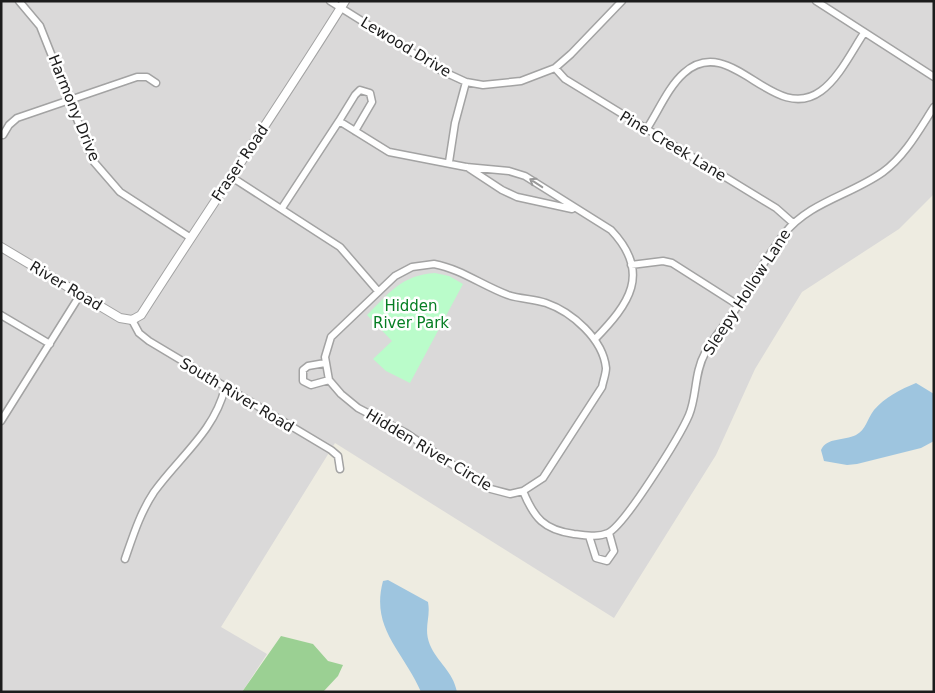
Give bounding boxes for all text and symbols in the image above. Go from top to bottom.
street label: Lewood Drive [358,13,454,81]
street label: Harmony Drive [44,52,104,164]
street label: Pine Creek Lane [617,107,729,185]
street label: Fraser Road [208,121,272,205]
one-way arrow [529,178,543,188]
street label: Sleepy Hollow Lane [700,226,794,358]
street label: River Road [27,257,105,315]
park label: Hidden River Park [373,297,449,332]
street label: South River Road [177,354,297,436]
street label: Hidden River Circle [363,405,495,495]

